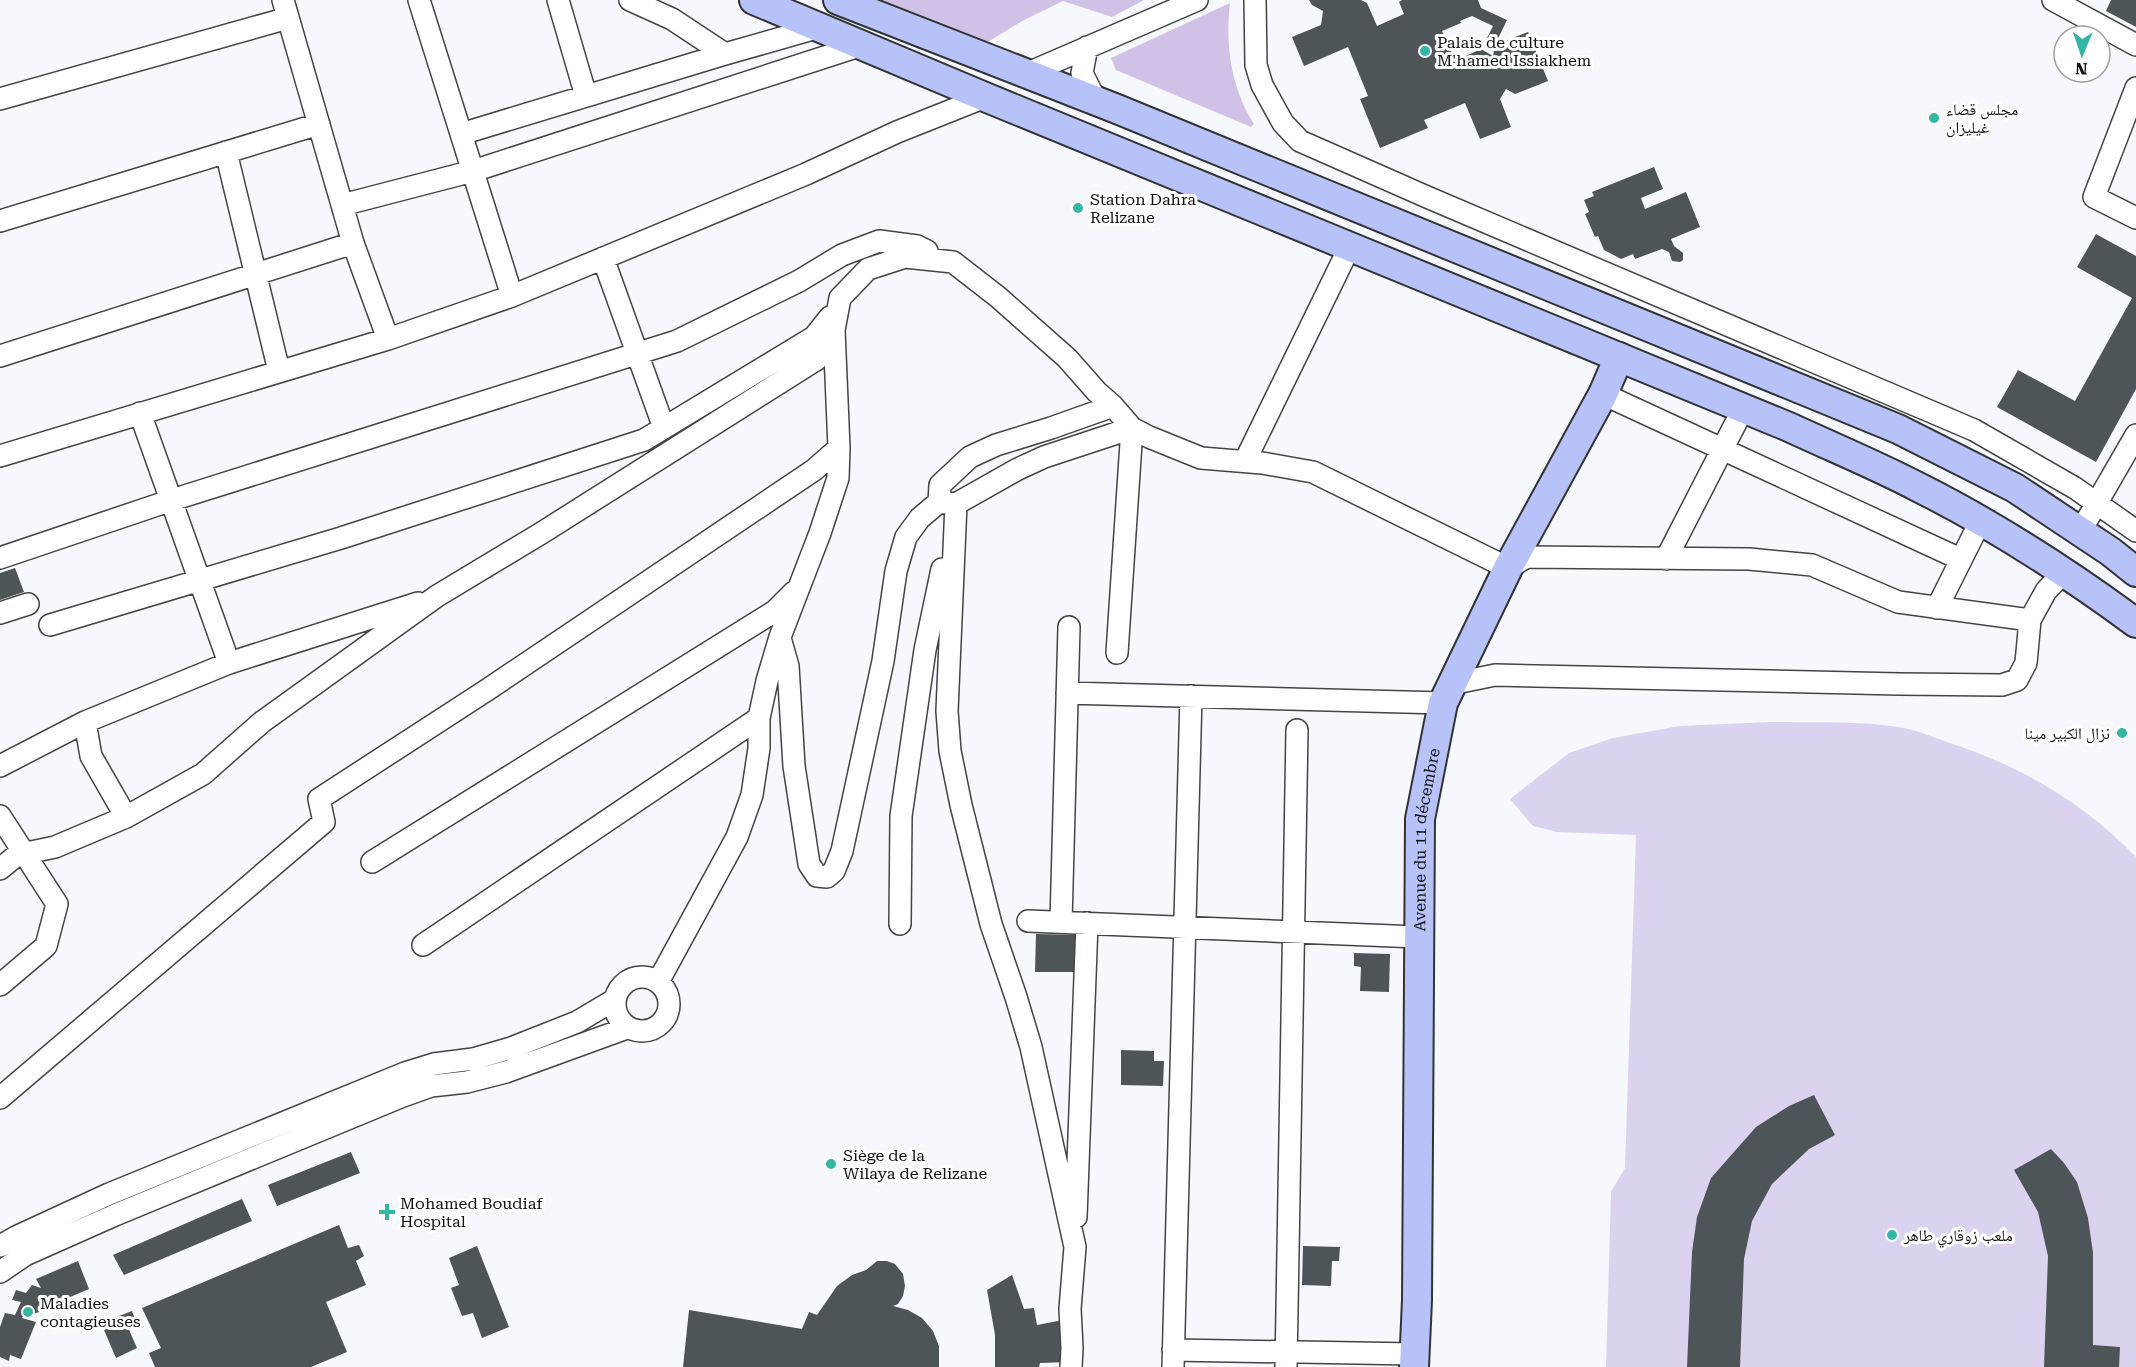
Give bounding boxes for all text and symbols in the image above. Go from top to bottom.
north arrow [2052,24,2112,84]
place label: Palais de culture M'hamed Issiakhem [1437,33,1592,70]
marker: Palais de culture M'hamed Issiakhem [1418,44,1432,58]
text: N [2075,59,2088,78]
place label: مجلس قضاء غيليزان [1946,100,2018,138]
marker: مجلس قضاء غيليزان [1927,111,1941,125]
place label: Station Dahra Relizane [1090,190,1196,227]
marker: Station Dahra Relizane [1071,201,1085,215]
place label: نزال الكبير مينا [2024,724,2110,744]
marker: نزال الكبير مينا [2115,726,2129,740]
street label: Avenue du 11 décembre [1410,746,1443,931]
place label: Siège de la Wilaya de Relizane [843,1146,988,1183]
marker: Siège de la Wilaya de Relizane [824,1157,838,1171]
place label: Mohamed Boudiaf Hospital [400,1194,543,1231]
marker: Mohamed Boudiaf Hospital [378,1203,396,1221]
place label: ملعب زوقاري طاهر [1903,1226,2013,1248]
marker: ملعب زوقاري طاهر [1885,1228,1899,1242]
place label: Maladies contagieuses [40,1294,141,1331]
marker: Maladies contagieuses [21,1305,35,1319]

